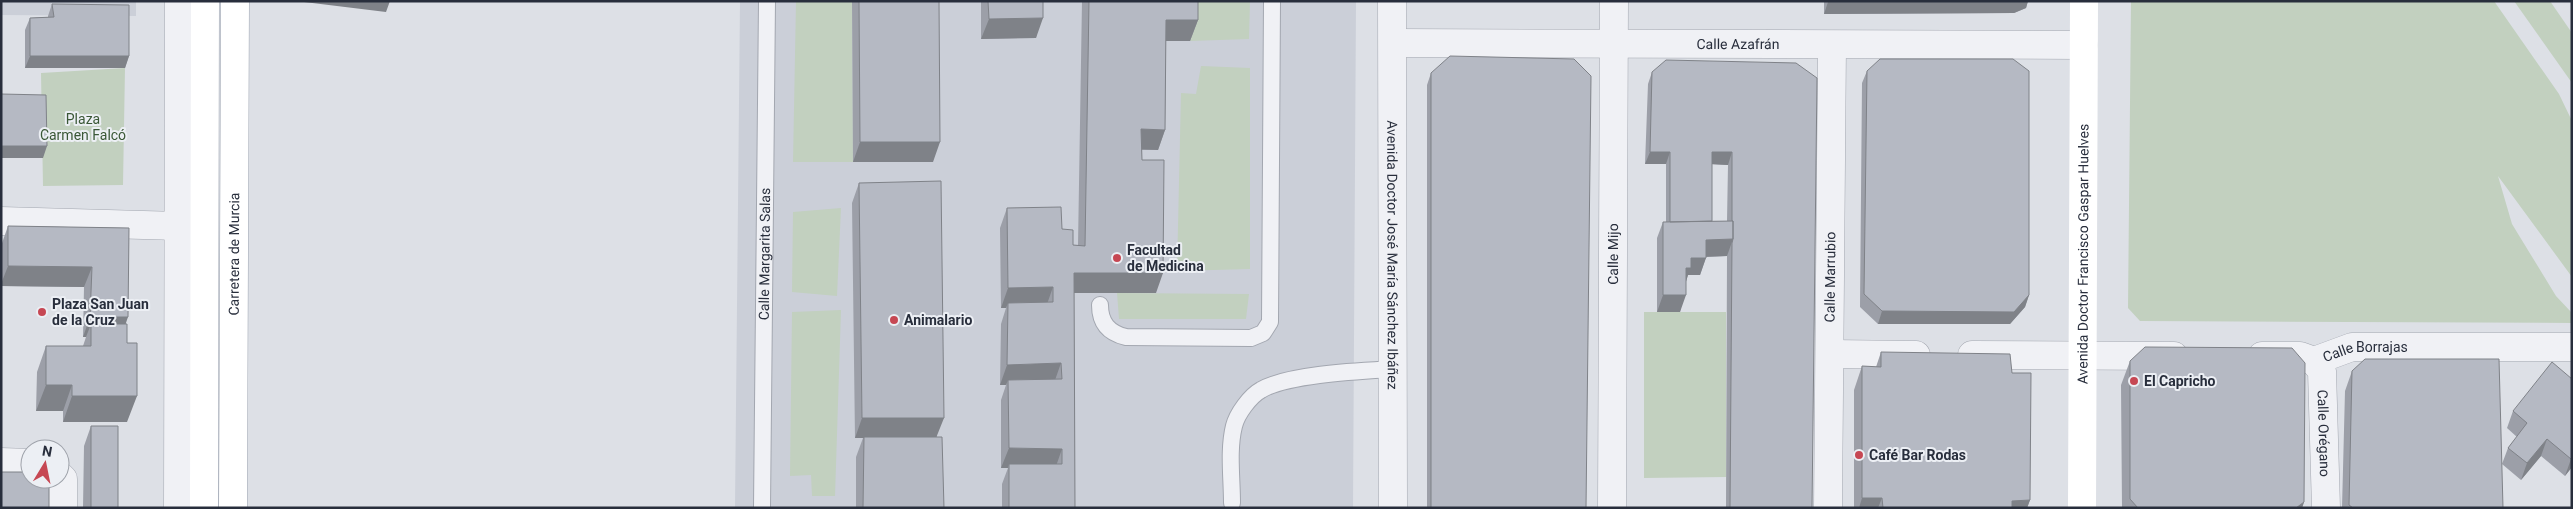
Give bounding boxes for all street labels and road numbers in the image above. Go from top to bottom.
street label: Calle Azafrán [1696,36,1780,52]
street label: Avenida Doctor José María Sánchez Ibáñez [1384,120,1401,390]
street label: Avenida Doctor Francisco Gaspar Huelves [2074,124,2092,384]
street label: Calle Margarita Salas [756,188,773,320]
street label: Carretera de Murcia [226,192,242,316]
street label: Calle Mijo [1605,223,1621,285]
street label: Calle Marrubio [1822,232,1838,322]
street label: Calle Borrajas [2321,339,2408,365]
street label: Calle Orégano [2315,389,2333,477]

